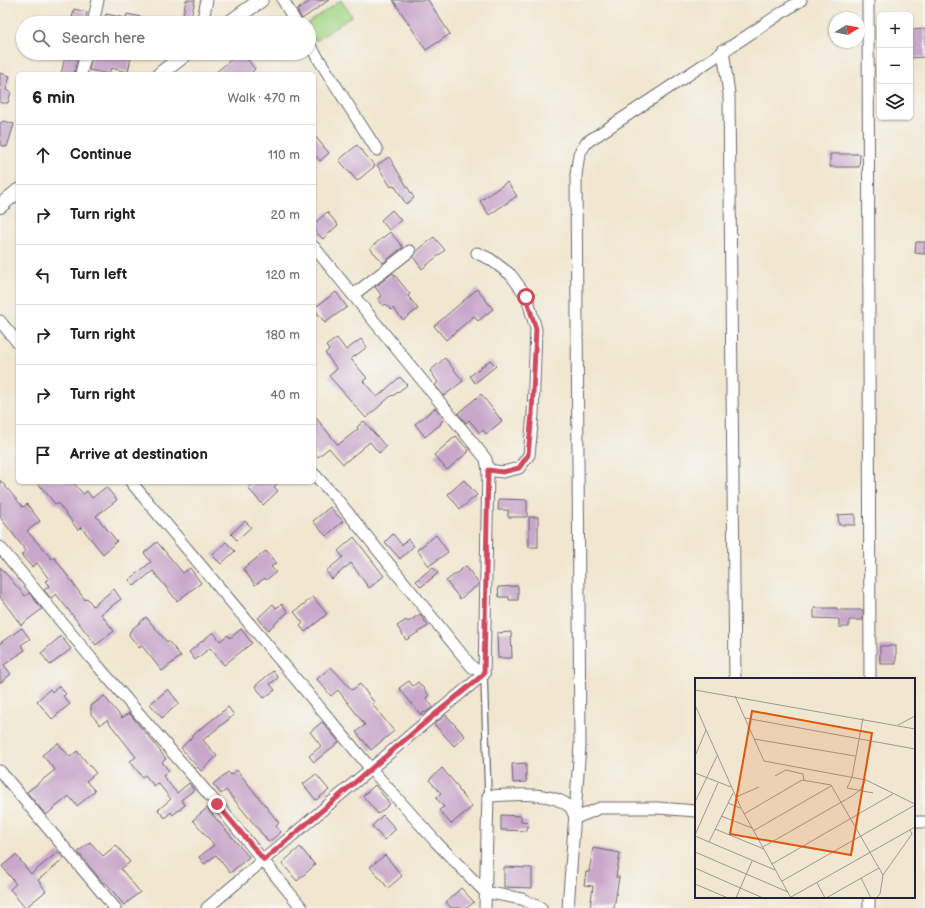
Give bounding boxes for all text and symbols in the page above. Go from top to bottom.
north arrow [829,12,865,48]
map controls [877,12,913,120]
button: + [877,12,913,48]
search box [16,16,316,60]
icon: search [30,27,52,49]
text: Search here [62,29,145,48]
button: − [877,48,913,84]
button: layers [877,84,913,120]
text: 6 min [32,88,75,108]
text: Walk · 470 m [228,90,300,106]
icon: ahead [32,144,54,166]
text: Continue [70,145,132,164]
text: 110 m [268,147,300,163]
icon: right [32,204,54,226]
text: Turn right [70,205,135,224]
text: 20 m [270,207,300,223]
icon: left [32,264,54,286]
text: Turn left [70,265,127,284]
text: 120 m [265,267,300,283]
route start [517,288,535,306]
icon: right [32,324,54,346]
text: Turn right [70,325,135,344]
text: 180 m [265,327,300,343]
icon: right [32,384,54,406]
text: Turn right [70,385,135,404]
text: 40 m [270,387,300,403]
icon: arrive [32,444,54,466]
text: Arrive at destination [70,445,208,464]
inset map [695,678,915,898]
route end [208,795,226,813]

